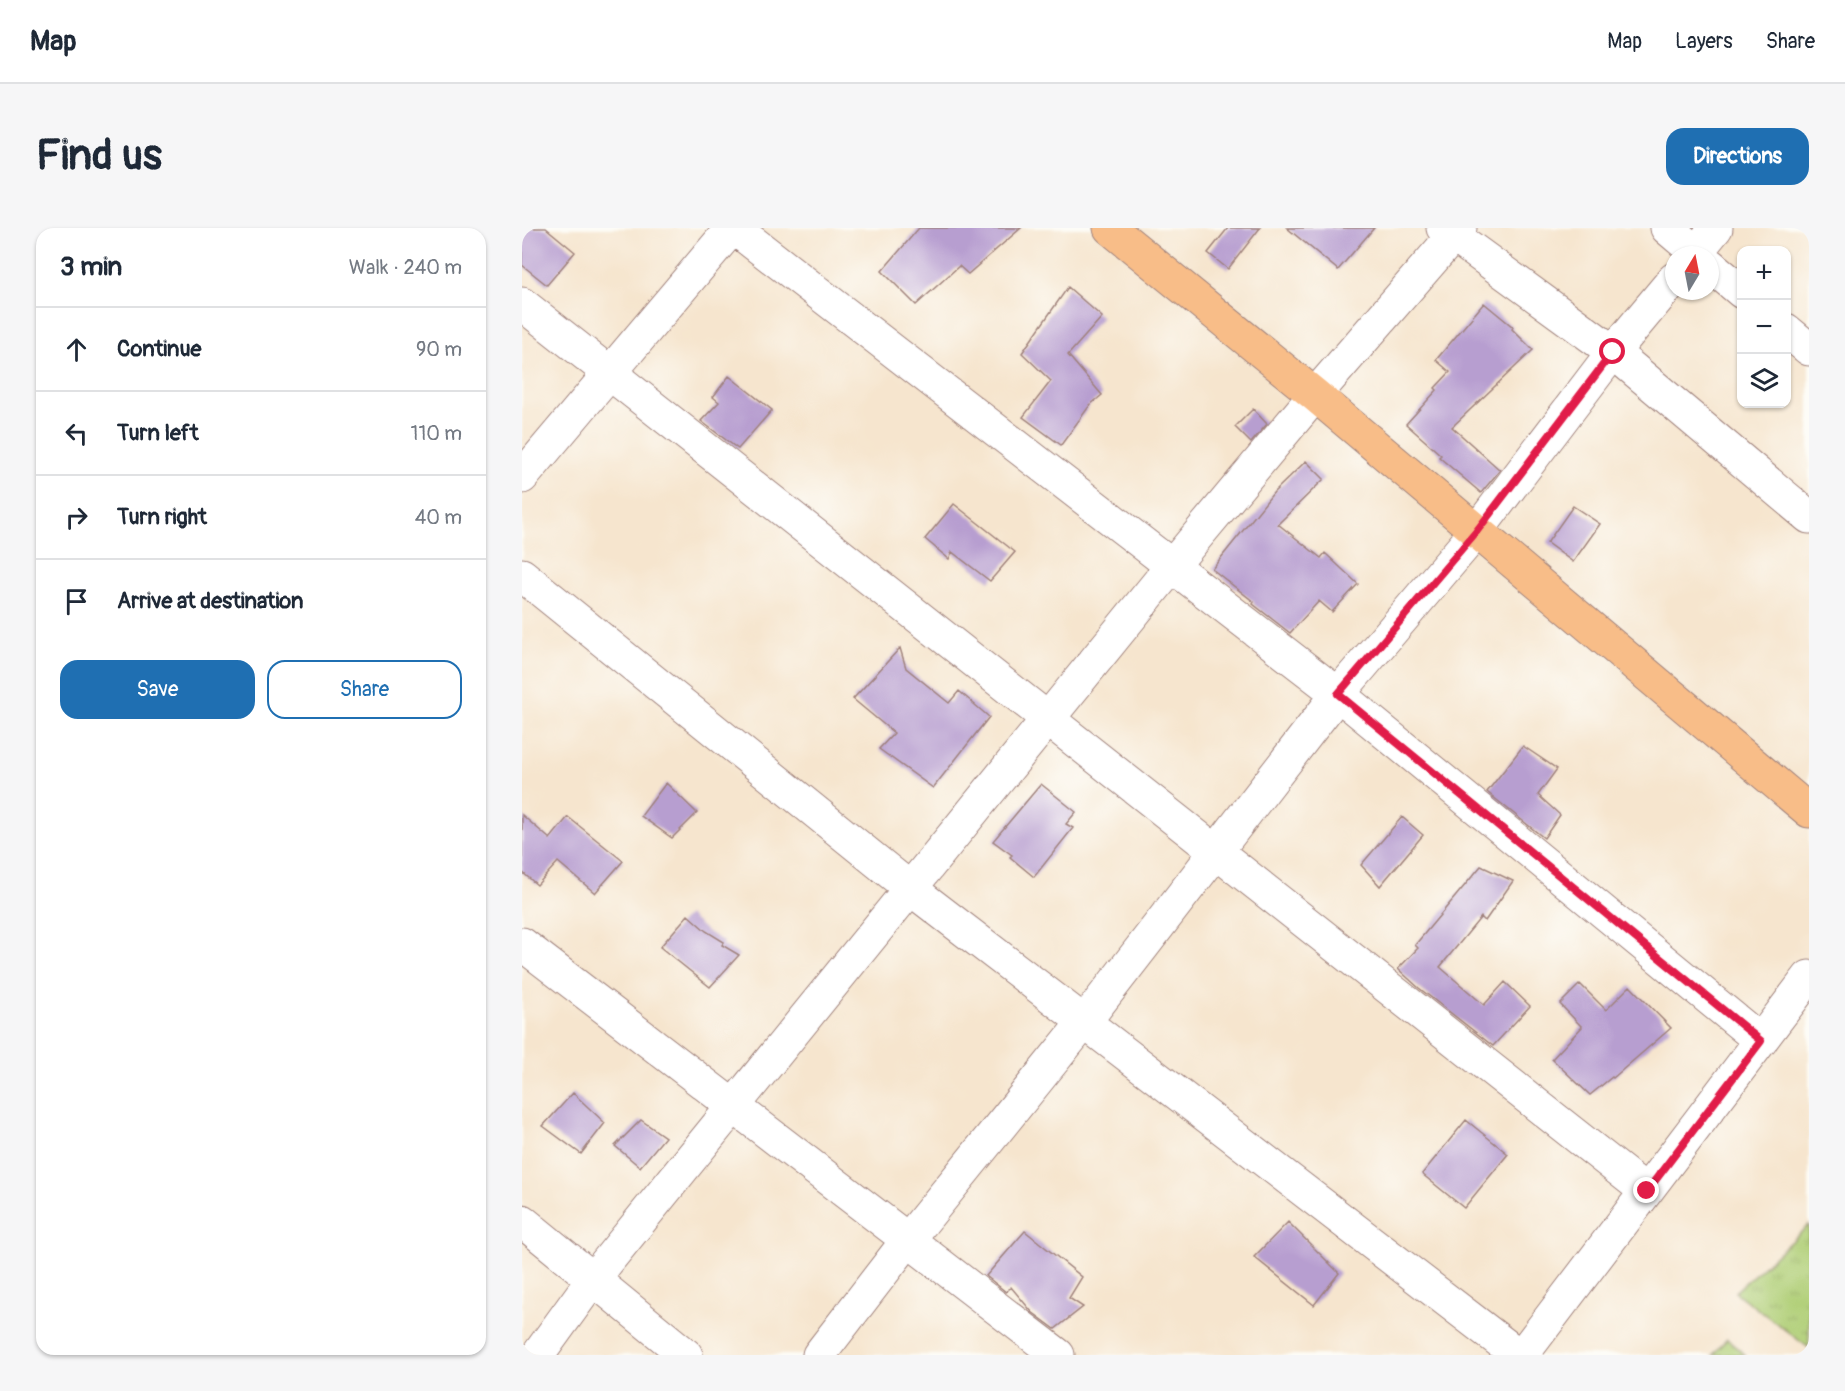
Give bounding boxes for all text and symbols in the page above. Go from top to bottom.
text: Map [30,24,76,59]
text: Map [1607,28,1642,55]
text: Layers [1675,28,1733,55]
text: Share [1766,28,1815,55]
button: Directions [1666,128,1809,185]
text: Find us [36,130,162,182]
north arrow [1665,246,1719,300]
map controls [1737,246,1791,408]
button: + [1737,246,1791,300]
text: 3 min [60,251,122,283]
text: Walk · 240 m [349,255,462,280]
button: − [1737,300,1791,354]
icon: ahead [60,333,93,366]
text: Continue [117,335,201,363]
text: 90 m [416,337,462,362]
route start [1599,338,1625,364]
button: layers [1737,354,1791,408]
icon: left [60,417,93,450]
text: Turn left [117,419,199,447]
text: 110 m [411,421,462,446]
icon: right [60,501,93,534]
text: Turn right [117,503,207,531]
text: 40 m [415,505,462,530]
icon: arrive [60,585,93,618]
text: Arrive at destination [117,587,303,615]
button: Save [60,660,255,719]
button: Share [267,660,462,719]
route end [1633,1177,1659,1203]

